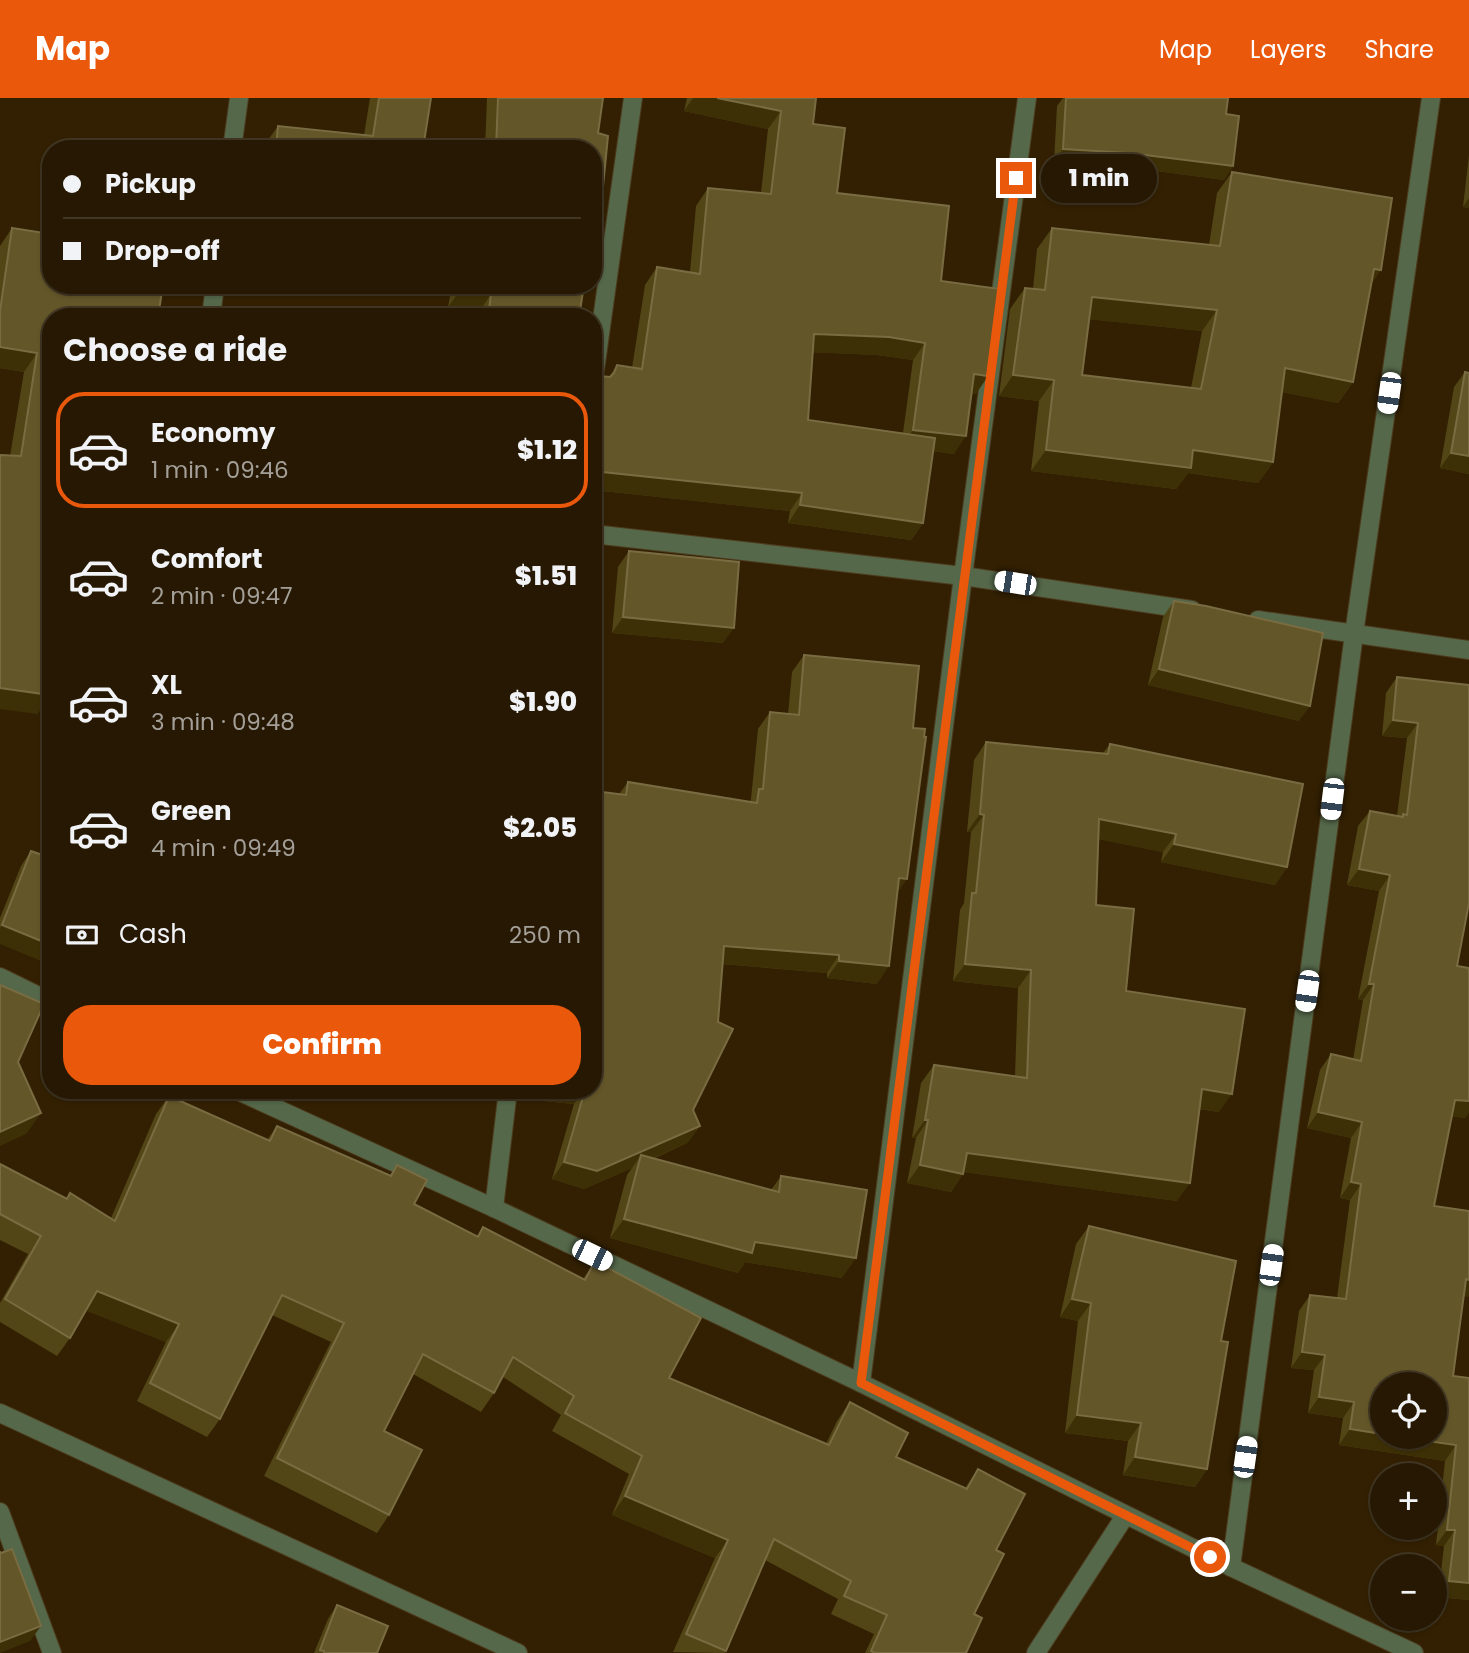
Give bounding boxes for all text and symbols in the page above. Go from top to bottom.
text: Map [35,25,110,72]
text: Map [1159,33,1212,66]
text: Layers [1250,33,1326,66]
text: Share [1364,33,1434,66]
callout: 1 min [1040,154,1156,202]
route end [1000,162,1032,194]
text: 1 min [1069,162,1129,194]
text: Pickup [105,166,196,202]
text: Drop-off [105,233,220,269]
text: Choose a ride [63,327,287,372]
car [1376,371,1403,415]
text: Economy [151,415,275,451]
icon: car [67,419,130,482]
text: $1.12 [517,432,577,468]
text: 1 min · 09:46 [151,454,289,486]
text: Comfort [151,541,263,577]
icon: car [67,545,130,608]
text: $1.51 [515,558,577,594]
car [993,569,1038,597]
text: 2 min · 09:47 [151,580,292,612]
text: XL [151,667,182,703]
icon: car [67,671,130,734]
text: $1.90 [509,684,577,720]
text: 3 min · 09:48 [151,706,295,738]
car [1320,777,1345,821]
text: Green [151,793,232,829]
icon: car [67,797,130,860]
text: $2.05 [503,810,577,846]
text: 4 min · 09:49 [151,832,296,864]
icon: cash [63,916,101,954]
text: Cash [119,916,187,952]
text: 250 m [509,919,581,951]
car [1294,969,1321,1013]
button: Confirm [63,1005,581,1085]
car [569,1236,616,1274]
car [1258,1243,1285,1287]
map controls [1370,1372,1447,1631]
button: locate [1370,1372,1447,1449]
car [1232,1435,1259,1479]
button: + [1370,1463,1447,1540]
route start [1194,1541,1226,1573]
button: − [1370,1554,1447,1631]

